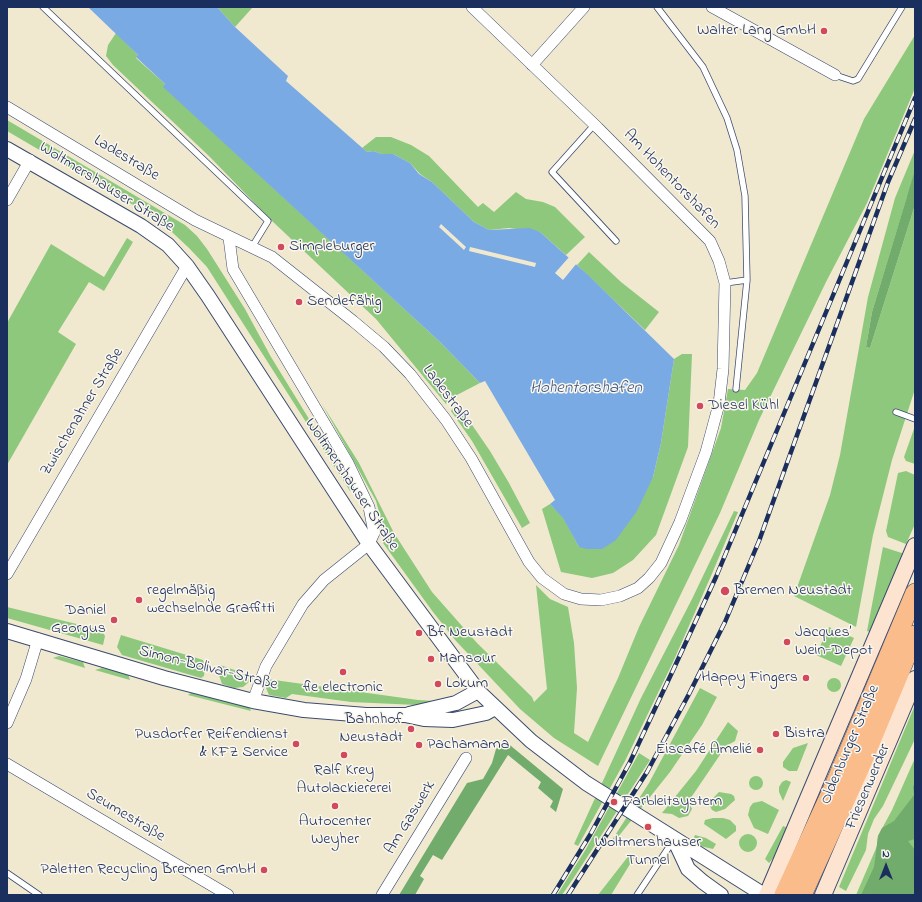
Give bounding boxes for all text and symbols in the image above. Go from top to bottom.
place label: Walter Lang GmbH [697,21,816,41]
marker: Walter Lang GmbH [819,26,829,36]
street label: Am Hohentorshafen [618,126,724,234]
street label: Ladestraße [90,132,162,186]
street label: Woltmershauser Straße [35,139,177,237]
place label: Simpleburger [289,237,374,257]
marker: Simpleburger [276,242,286,252]
place label: Sendefähig [307,292,382,312]
marker: Sendefähig [294,297,304,307]
street label: Zwischenahner Straße [37,345,129,479]
street label: Ladestraße [417,362,477,432]
water label: Hohentorshafen [530,379,642,399]
place label: Diesel Kühl [708,396,779,416]
marker: Diesel Kühl [695,401,705,411]
street label: Woltmershauser Straße [300,415,402,555]
place label: regelmäßig wechselnde Graffitti [147,581,275,619]
place label: Bremen Neustadt [734,581,852,601]
marker: Bremen Neustadt [719,585,731,597]
marker: regelmäßig wechselnde Graffitti [134,595,144,605]
place label: Daniel Georgus [51,601,106,639]
marker: Daniel Georgus [109,615,119,625]
place label: Bf Neustadt [427,623,513,643]
place label: Jacques’ Wein-Depot [795,623,873,661]
marker: Bf Neustadt [414,628,424,638]
marker: Jacques’ Wein-Depot [782,637,792,647]
street label: Simon-Bolivar-Straße [137,642,279,696]
place label: Mansour [439,649,496,669]
marker: Mansour [426,654,436,664]
marker: fle electronic [338,667,348,677]
place label: Happy Fingers [701,668,798,688]
marker: Happy Fingers [801,673,811,683]
place label: Lokum [446,674,488,694]
place label: fle electronic [303,678,383,698]
marker: Lokum [433,679,443,689]
street label: Oldenburger Straße [817,682,885,808]
place label: Bahnhof Neustadt [339,710,403,748]
marker: Bahnhof Neustadt [406,724,416,734]
place label: Bistra [784,724,825,744]
place label: Pusdorfer Reifendienst & KFZ Service [135,725,288,763]
marker: Bistra [771,729,781,739]
place label: Pachamama [427,735,509,755]
marker: Pusdorfer Reifendienst & KFZ Service [291,739,301,749]
marker: Pachamama [414,740,424,750]
place label: Eiscafé Amelié [656,740,752,760]
street label: Friesenwerder [842,741,896,833]
marker: Eiscafé Amelié [755,745,765,755]
marker: Ralf Krey Autolackiererei [339,750,349,760]
place label: Ralf Krey Autolackiererei [297,761,391,799]
street label: Am Gaswerk [381,778,441,858]
street label: Seumestraße [82,785,168,847]
place label: Farbleitsystem [622,792,722,812]
marker: Farbleitsystem [609,797,619,807]
marker: Autocenter Weyher [330,801,340,811]
place label: Autocenter Weyher [299,812,371,850]
marker: Woltmershauser Tunnel [643,822,653,832]
place label: Woltmershauser Tunnel [595,833,701,871]
north arrow [866,846,906,886]
text: N [882,846,890,862]
place label: Paletten Recycling Bremen GmbH [41,860,256,880]
marker: Paletten Recycling Bremen GmbH [259,865,269,875]

